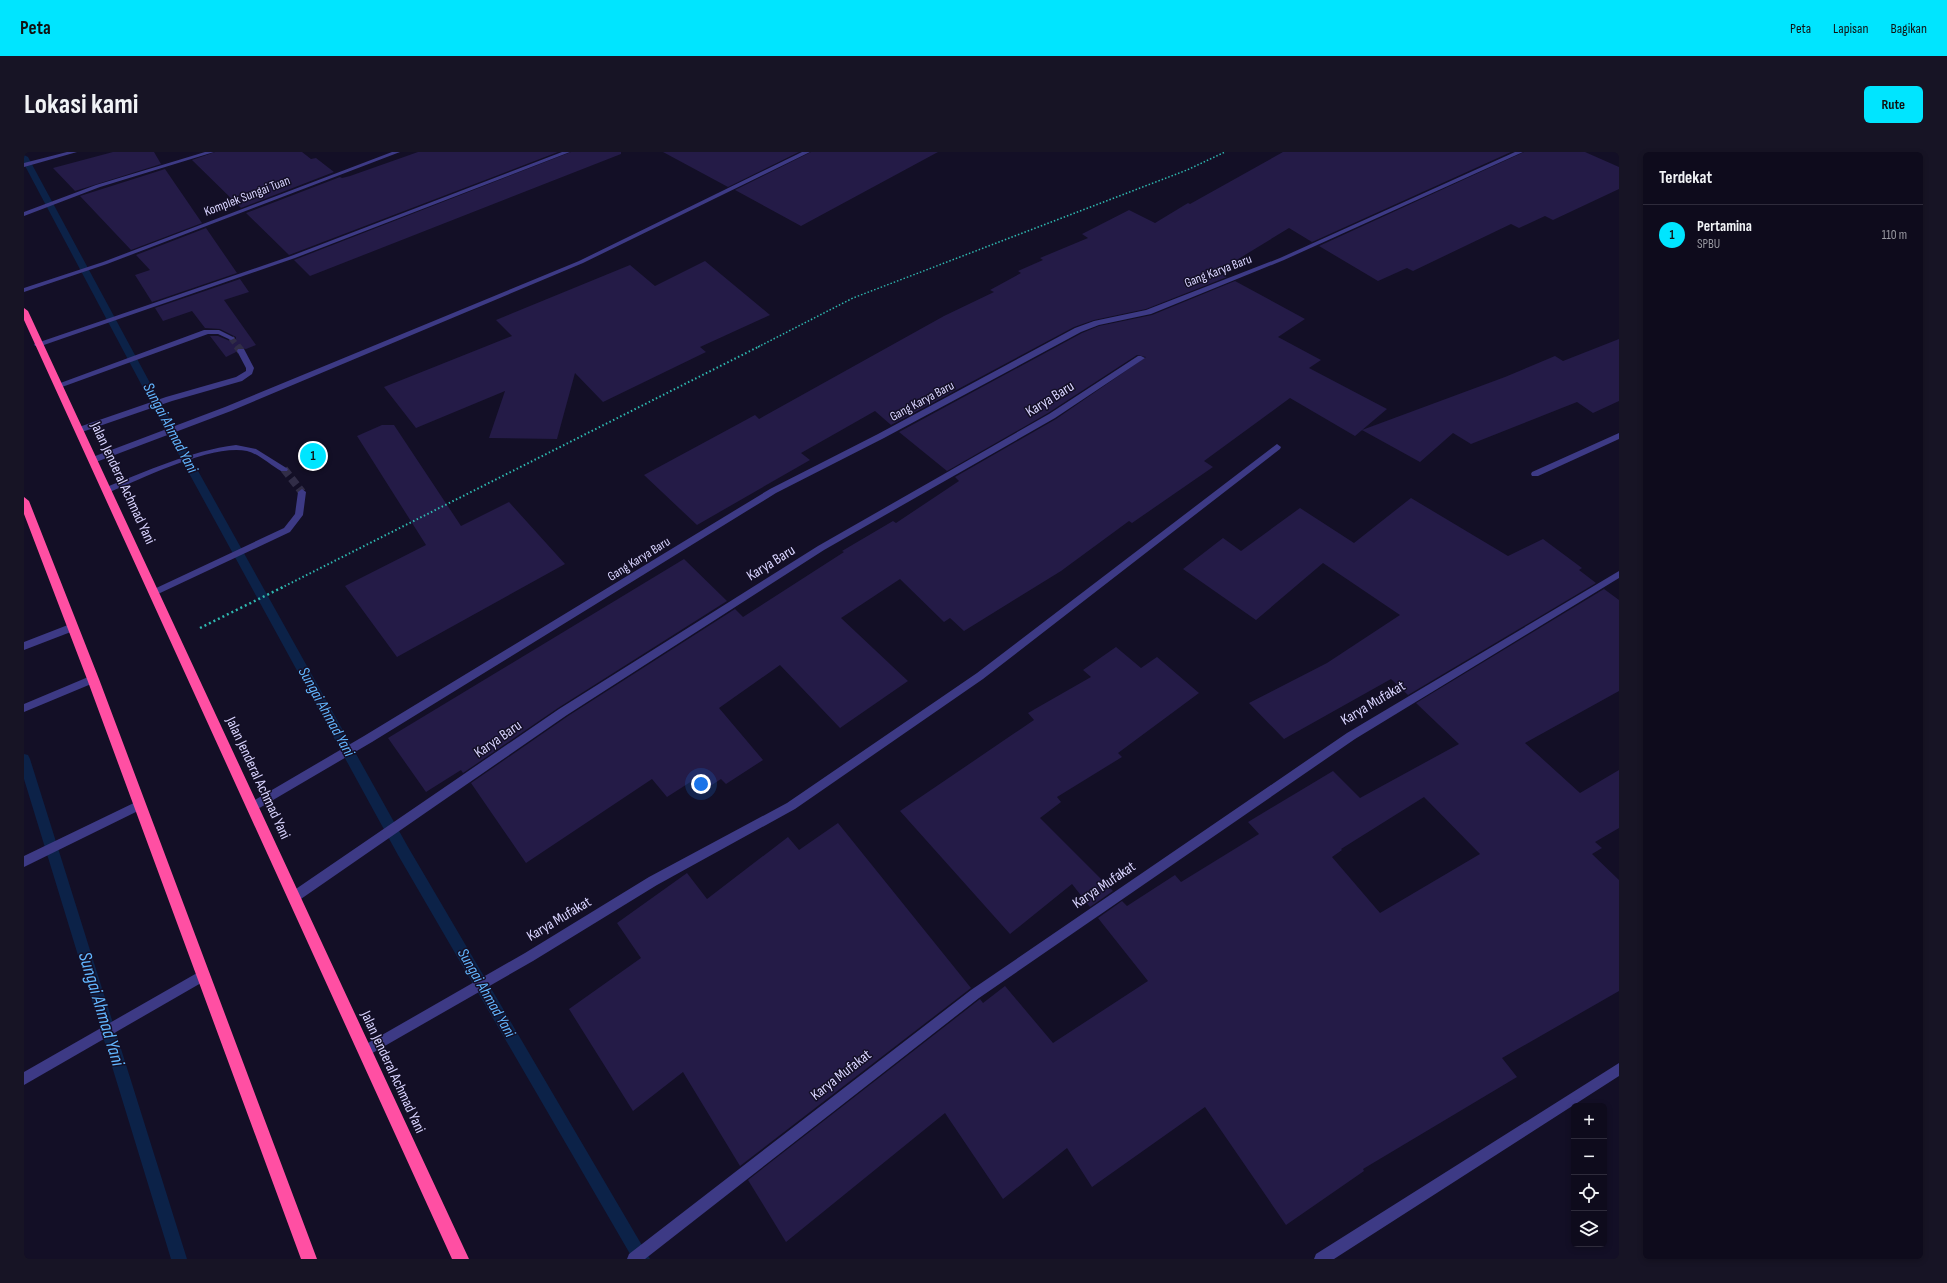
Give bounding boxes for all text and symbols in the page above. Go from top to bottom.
text: Peta [20,17,51,40]
text: Peta [1790,20,1811,37]
text: Lapisan [1833,20,1868,37]
text: Bagikan [1890,20,1927,37]
button: Rute [1864,86,1923,123]
text: Lokasi kami [24,88,138,121]
text: Terdekat [1659,168,1712,188]
street label: Komplek Sungai Tuan [202,172,292,220]
text: Pertamina [1697,217,1752,236]
text: 1 [1669,227,1675,243]
text: 110 m [1882,227,1907,243]
text: SPBU [1697,236,1720,252]
street label: Gang Karya Baru [1182,251,1254,291]
street label: Gang Karya Baru [887,377,957,425]
street label: Karya Baru [1022,377,1078,421]
water label: Sungai Ahmad Yani [138,380,202,477]
street label: Jalan Jenderal Achmad Yani [86,418,160,547]
pin: 1 [300,441,326,471]
street label: Gang Karya Baru [605,533,673,585]
street label: Karya Baru [743,541,799,585]
water label: Sungai Ahmad Yani [294,664,359,761]
street label: Karya Mufakat [1337,676,1409,730]
street label: Jalan Jenderal Achmad Yani [221,713,295,842]
street label: Karya Baru [471,716,525,762]
your location [691,774,711,794]
street label: Karya Mufakat [1069,857,1139,913]
street label: Karya Mufakat [523,892,595,946]
water label: Sungai Ahmad Yani [453,945,520,1042]
water label: Sungai Ahmad Yani [73,949,129,1069]
street label: Jalan Jenderal Achmad Yani [356,1007,430,1136]
street label: Karya Mufakat [807,1045,875,1105]
map controls [1571,1103,1607,1247]
button: + [1571,1103,1607,1139]
button: − [1571,1139,1607,1175]
button: locate [1571,1175,1607,1211]
button: layers [1571,1211,1607,1247]

